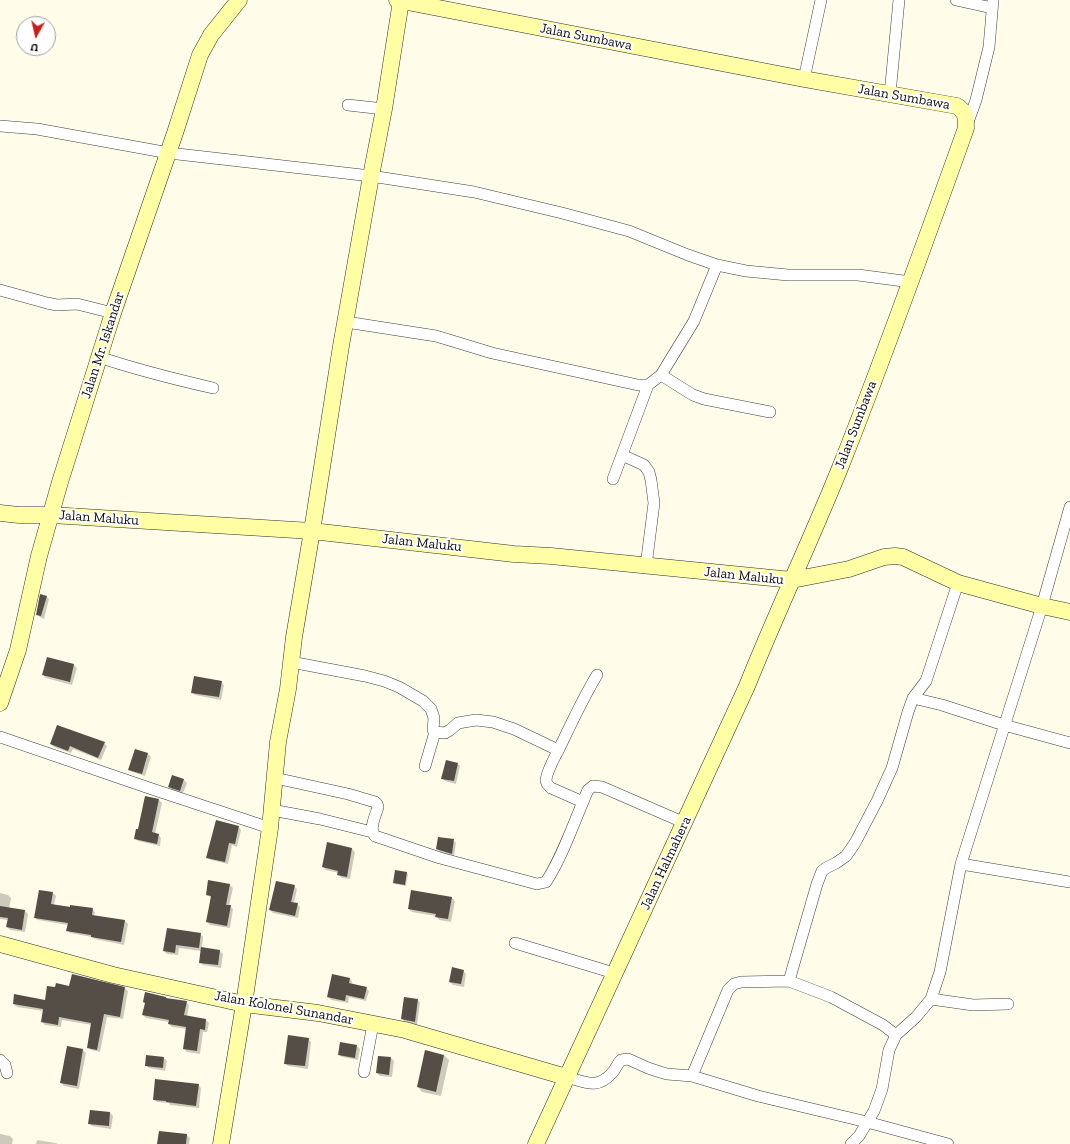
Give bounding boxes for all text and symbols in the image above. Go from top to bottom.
north arrow [16,16,56,56]
street label: Jalan Sumbawa [539,20,633,54]
text: U [30,40,39,54]
street label: Jalan Sumbawa [857,81,951,113]
street label: Jalan Mr. Iskandar [78,289,128,401]
street label: Jalan Sumbawa [831,378,881,472]
street label: Jalan Maluku [58,507,140,529]
street label: Jalan Maluku [381,530,463,556]
street label: Jalan Maluku [703,563,785,589]
street label: Jalan Halmahera [637,814,695,912]
street label: Jalan Kolonel Sunandar [213,987,355,1029]

